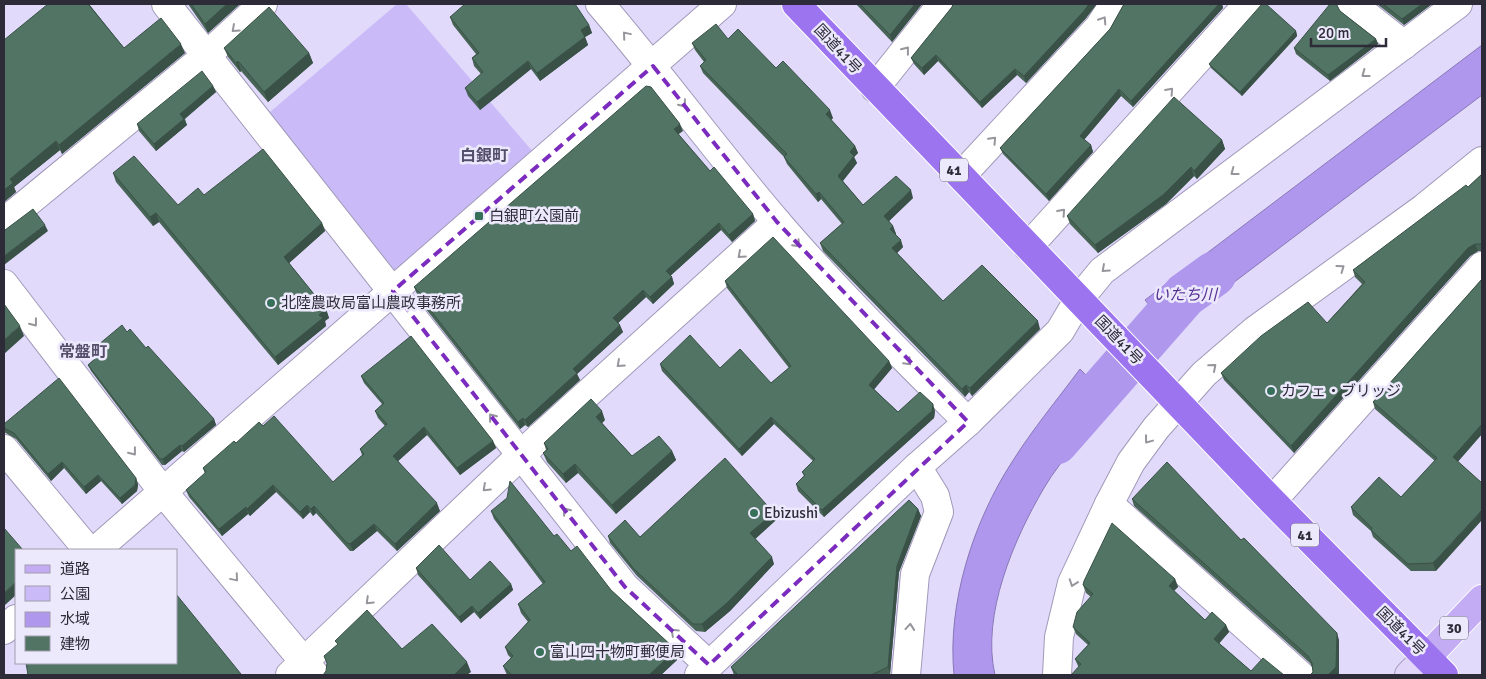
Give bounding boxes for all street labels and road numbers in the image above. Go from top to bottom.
street label: 国道41号 [811,20,865,78]
road number: 41 [940,158,968,182]
street label: 国道41号 [1091,312,1147,368]
road number: 41 [1291,524,1319,546]
street label: 国道41号 [1373,603,1429,659]
road number: 30 [1440,616,1468,640]

